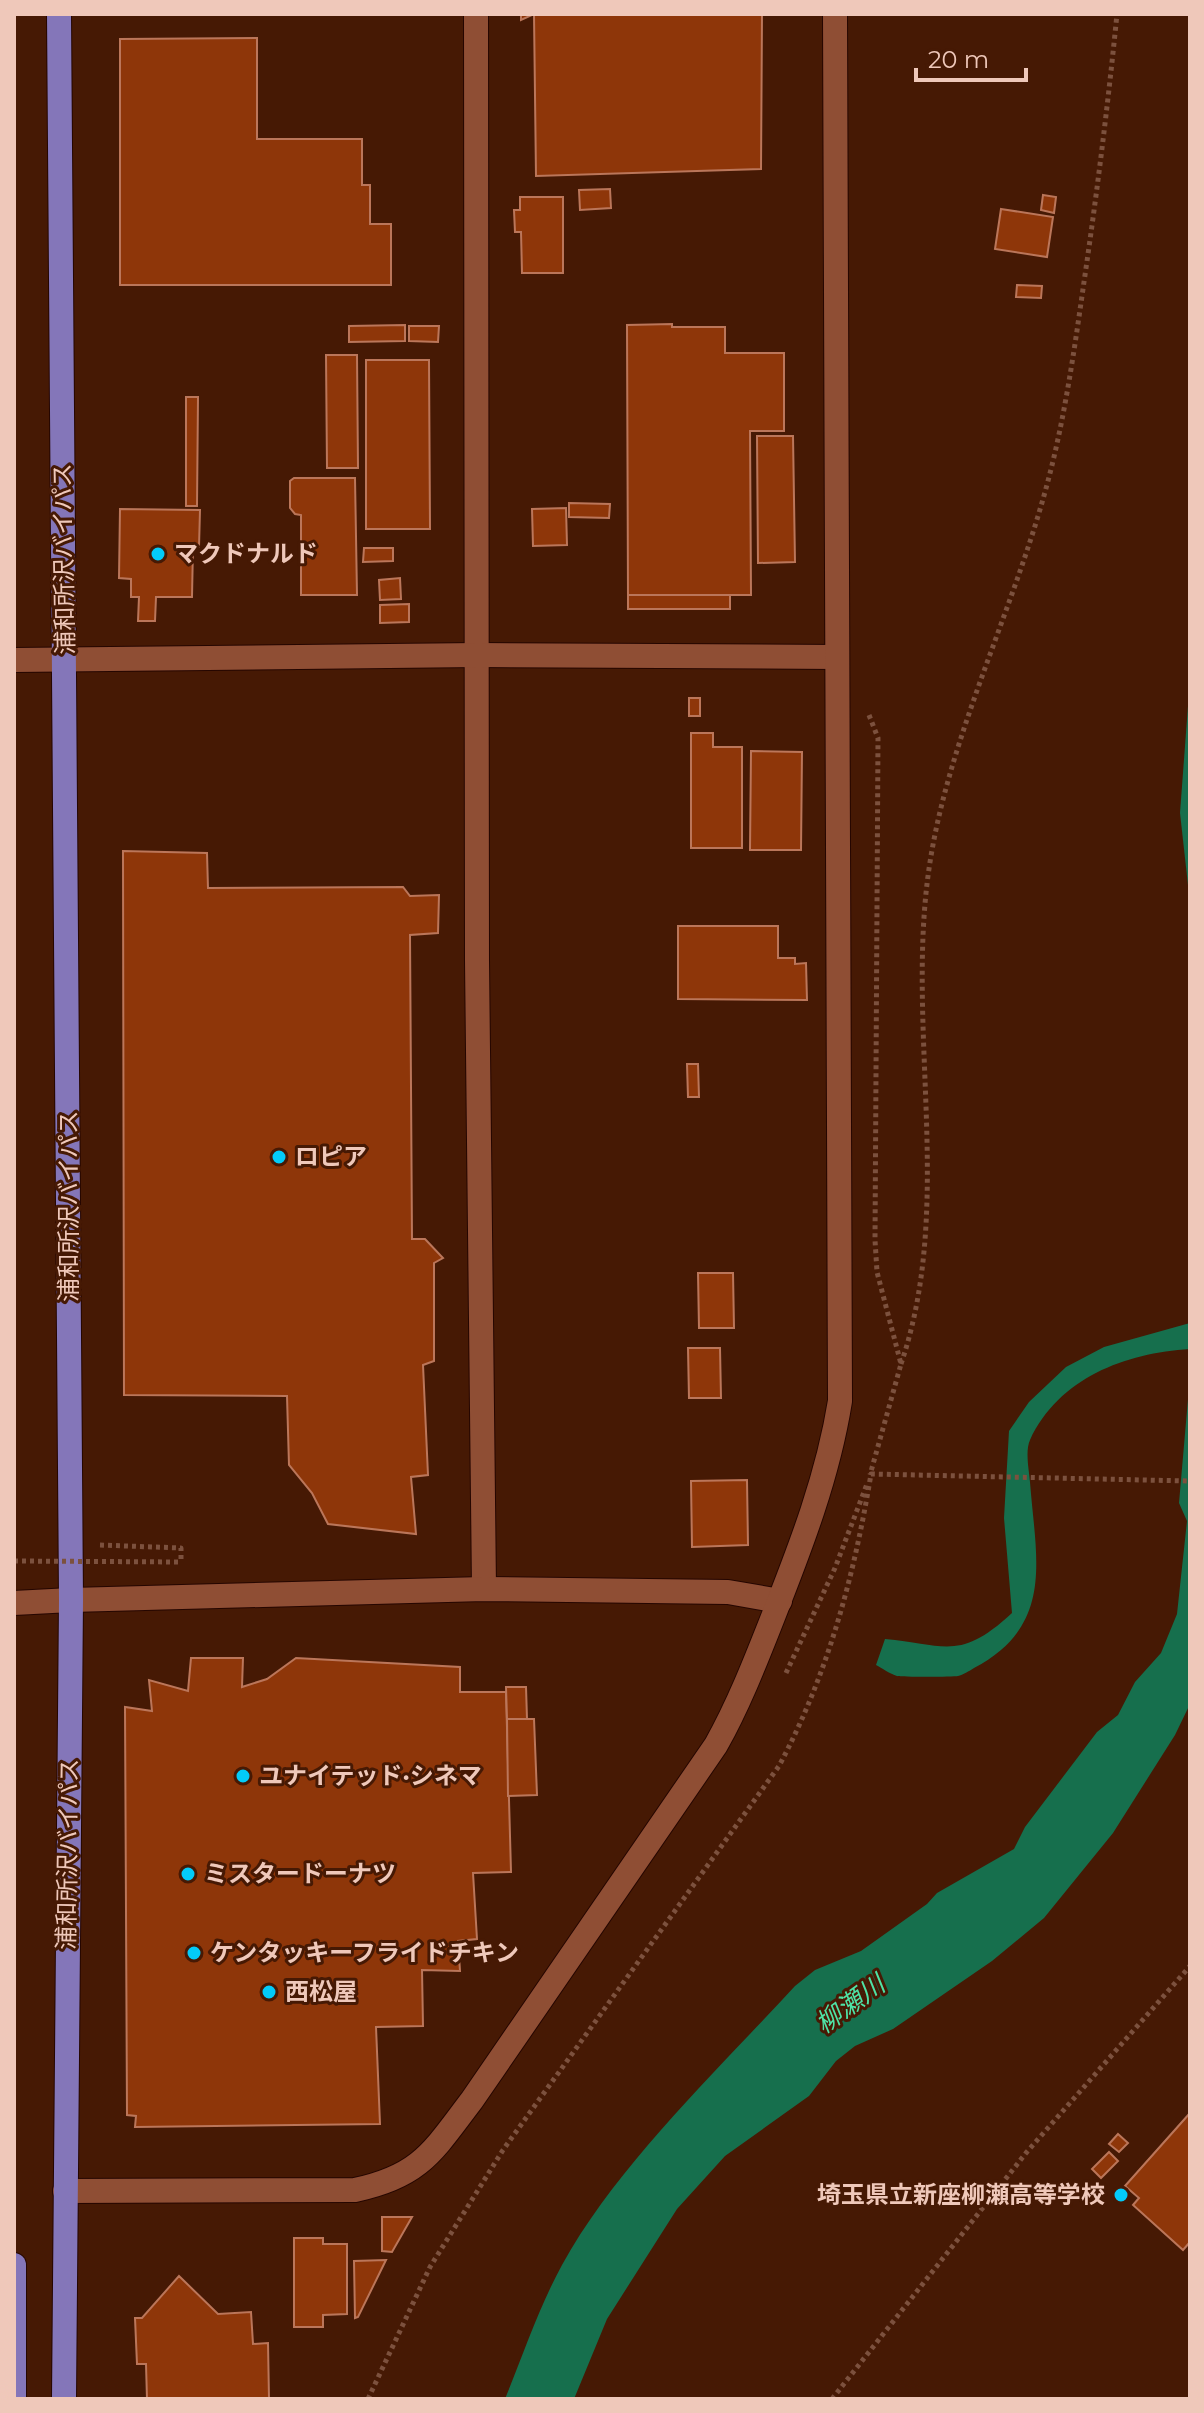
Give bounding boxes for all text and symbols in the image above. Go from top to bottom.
scale bar [916,32,1026,82]
text: 20 m [928,45,989,74]
street label: 浦和所沢バイパス [47,463,80,655]
place label: マクドナルド [174,539,318,568]
marker: マクドナルド [149,545,167,563]
street label: 浦和所沢バイパス [54,1110,83,1302]
place label: ロピア [295,1142,367,1171]
marker: ロピア [270,1148,288,1166]
street label: 浦和所沢バイパス [51,1758,84,1950]
place label: ユナイテッド·シネマ [259,1761,482,1790]
marker: ユナイテッド·シネマ [234,1767,252,1785]
place label: ミスタードーナツ [204,1859,396,1888]
marker: ミスタードーナツ [179,1865,197,1883]
place label: ケンタッキーフライドチキン [210,1938,519,1967]
marker: ケンタッキーフライドチキン [185,1944,203,1962]
water label: 柳瀬川 [809,1966,893,2040]
place label: 西松屋 [285,1977,357,2006]
marker: 西松屋 [260,1983,278,2001]
place label: 埼玉県立新座柳瀬高等学校 [817,2180,1105,2209]
marker: 埼玉県立新座柳瀬高等学校 [1112,2186,1130,2204]

